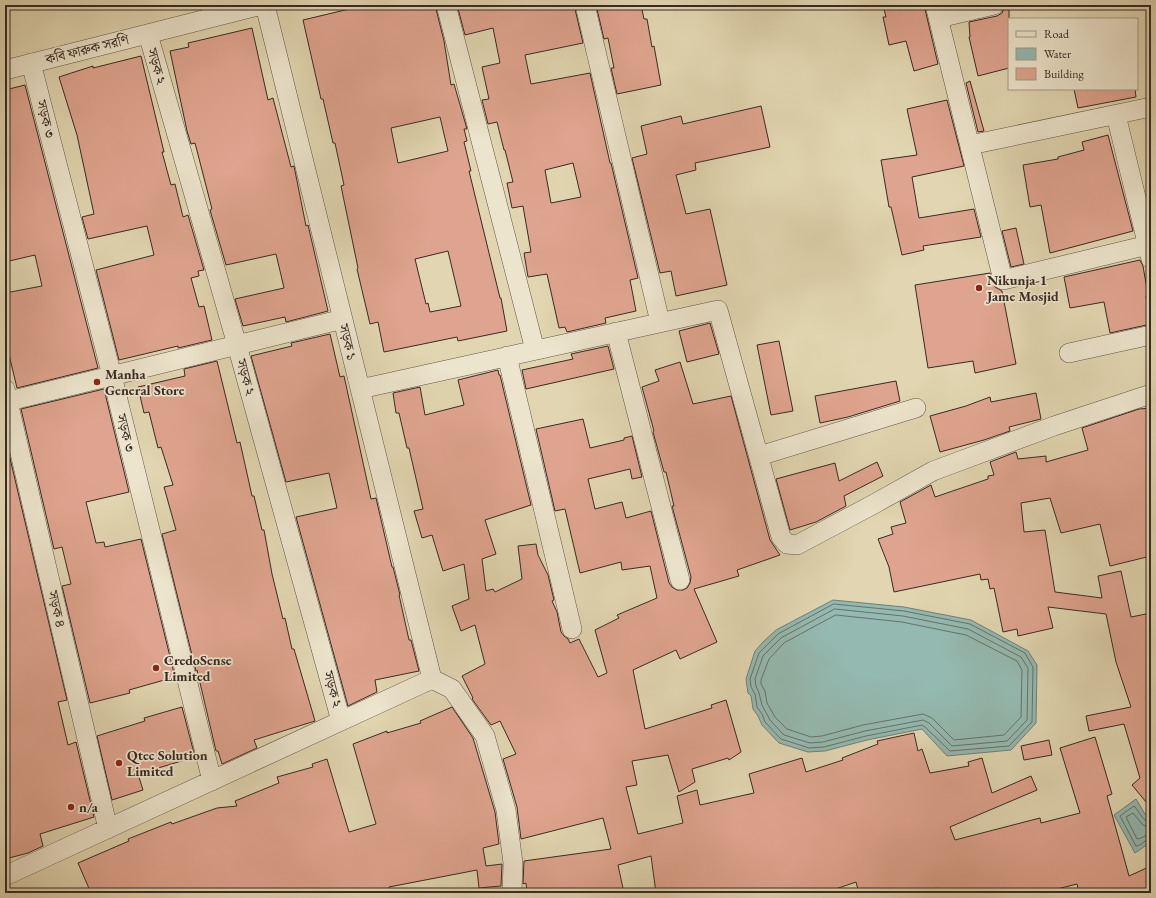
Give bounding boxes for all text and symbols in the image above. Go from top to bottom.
legend [1008,18,1138,90]
text: Road [1044,26,1070,42]
street label: কবি ফারুক সরণি [42,30,132,68]
street label: সড়ক ২ [143,45,171,87]
text: Water [1044,46,1071,62]
text: Building [1044,66,1085,82]
street label: সড়ক ৩ [32,97,59,140]
place label: Nikunja-1 Jame Mosjid [985,271,1059,305]
marker: Nikunja-1 Jame Mosjid [974,283,984,293]
street label: সড়ক ১ [335,321,361,362]
street label: সড়ক ২ [232,356,260,398]
place label: Manha General Store [105,365,185,399]
marker: Manha General Store [92,377,102,387]
street label: সড়ক ৩ [112,411,139,454]
street label: সড়ক ৪ [44,588,70,629]
place label: CredoSense Limited [164,651,232,685]
marker: CredoSense Limited [151,663,161,673]
street label: সড়ক ২ [319,668,347,710]
place label: Qtec Solution Limited [127,746,208,780]
marker: Qtec Solution Limited [114,758,124,768]
place label: n/a [79,798,99,816]
marker: n/a [66,802,76,812]

